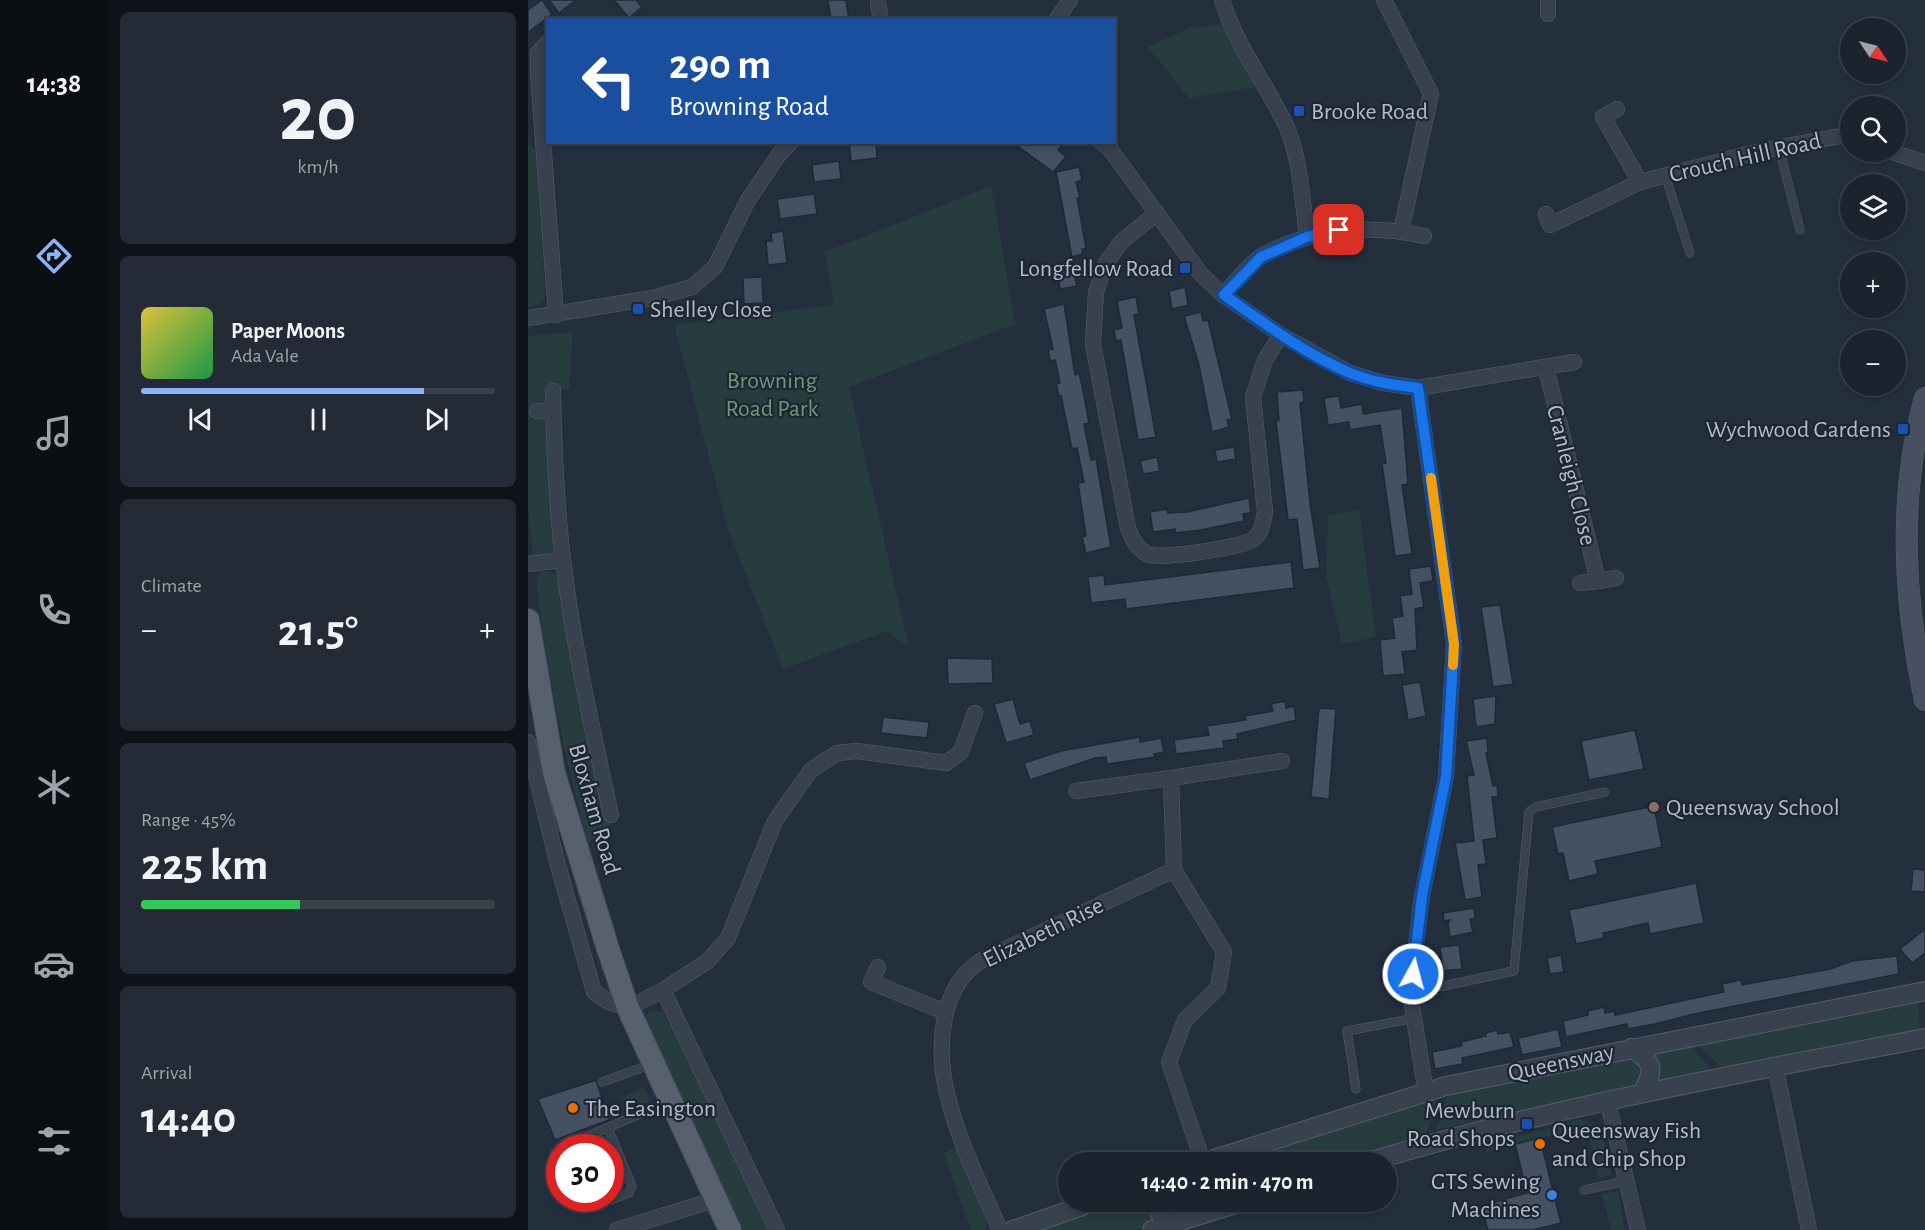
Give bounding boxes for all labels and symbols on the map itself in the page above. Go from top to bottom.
north arrow [1840,18,1906,84]
place label: Brooke Road [1311,100,1428,124]
marker: Brooke Road [1292,104,1306,118]
street label: Crouch Hill Road [1667,129,1824,187]
pin [1313,204,1364,255]
place label: Longfellow Road [1019,257,1173,281]
marker: Longfellow Road [1178,261,1192,275]
place label: Shelley Close [650,298,772,322]
marker: Shelley Close [631,302,645,316]
park label: Browning Road Park [725,369,819,421]
street label: Cranleigh Close [1542,403,1600,548]
place label: Wychwood Gardens [1706,418,1891,442]
marker: Wychwood Gardens [1896,422,1910,436]
street label: Bloxham Road [564,741,624,877]
place label: Queensway School [1666,796,1840,820]
marker: Queensway School [1647,800,1661,814]
street label: Elizabeth Rise [979,893,1107,972]
position arrow [1381,942,1445,1006]
street label: Queensway [1506,1040,1616,1086]
place label: The Easington [585,1097,716,1121]
place label: Mewburn Road Shops [1407,1099,1515,1151]
marker: The Easington [566,1101,580,1115]
marker: Mewburn Road Shops [1520,1117,1534,1131]
place label: Queensway Fish and Chip Shop [1552,1119,1701,1171]
speed limit sign: 30 [546,1134,624,1212]
marker: Queensway Fish and Chip Shop [1533,1137,1547,1151]
place label: GTS Sewing Machines [1431,1170,1540,1222]
marker: GTS Sewing Machines [1545,1188,1559,1202]

